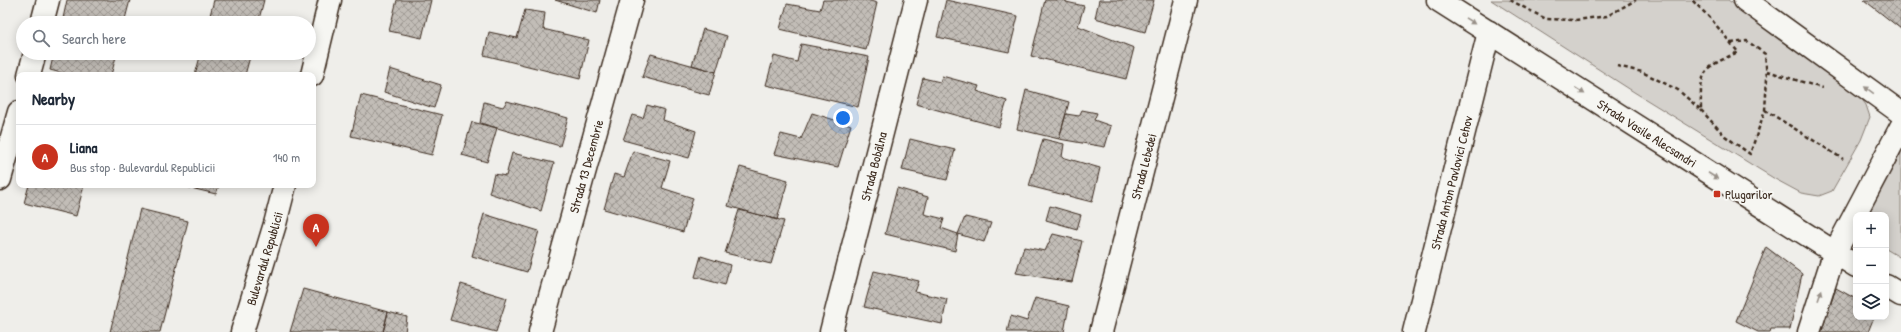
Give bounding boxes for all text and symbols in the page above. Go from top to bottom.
search box [16,16,316,60]
one-way arrow [1465,17,1476,25]
icon: search [30,27,52,49]
text: Search here [62,28,126,49]
one-way arrow [1864,86,1875,94]
text: Nearby [32,87,75,110]
one-way arrow [1575,87,1585,95]
street label: Strada Vasile Alecsandri [1594,95,1701,172]
your location [833,108,853,128]
street label: Strada Anton Pavlovici Cehov [1426,113,1477,251]
street label: Strada 13 Decembrie [564,117,607,215]
street label: Strada Bobâlna [856,130,891,203]
street label: Strada Lebedei [1126,131,1161,201]
text: Liana [70,137,97,158]
text: A [42,148,48,166]
text: 140 m [273,148,300,166]
text: Bus stop · Bulevardul Republicii [70,158,216,176]
one-way arrow [1708,172,1718,180]
place label: Plugarilor [1725,185,1772,203]
marker: Plugarilor [1712,189,1722,199]
street label: Bulevardul Republicii [242,210,287,307]
map controls [1853,212,1889,320]
button: + [1853,212,1889,248]
pin: A [303,214,329,247]
button: − [1853,248,1889,284]
button: layers [1853,284,1889,320]
one-way arrow [1817,288,1823,300]

